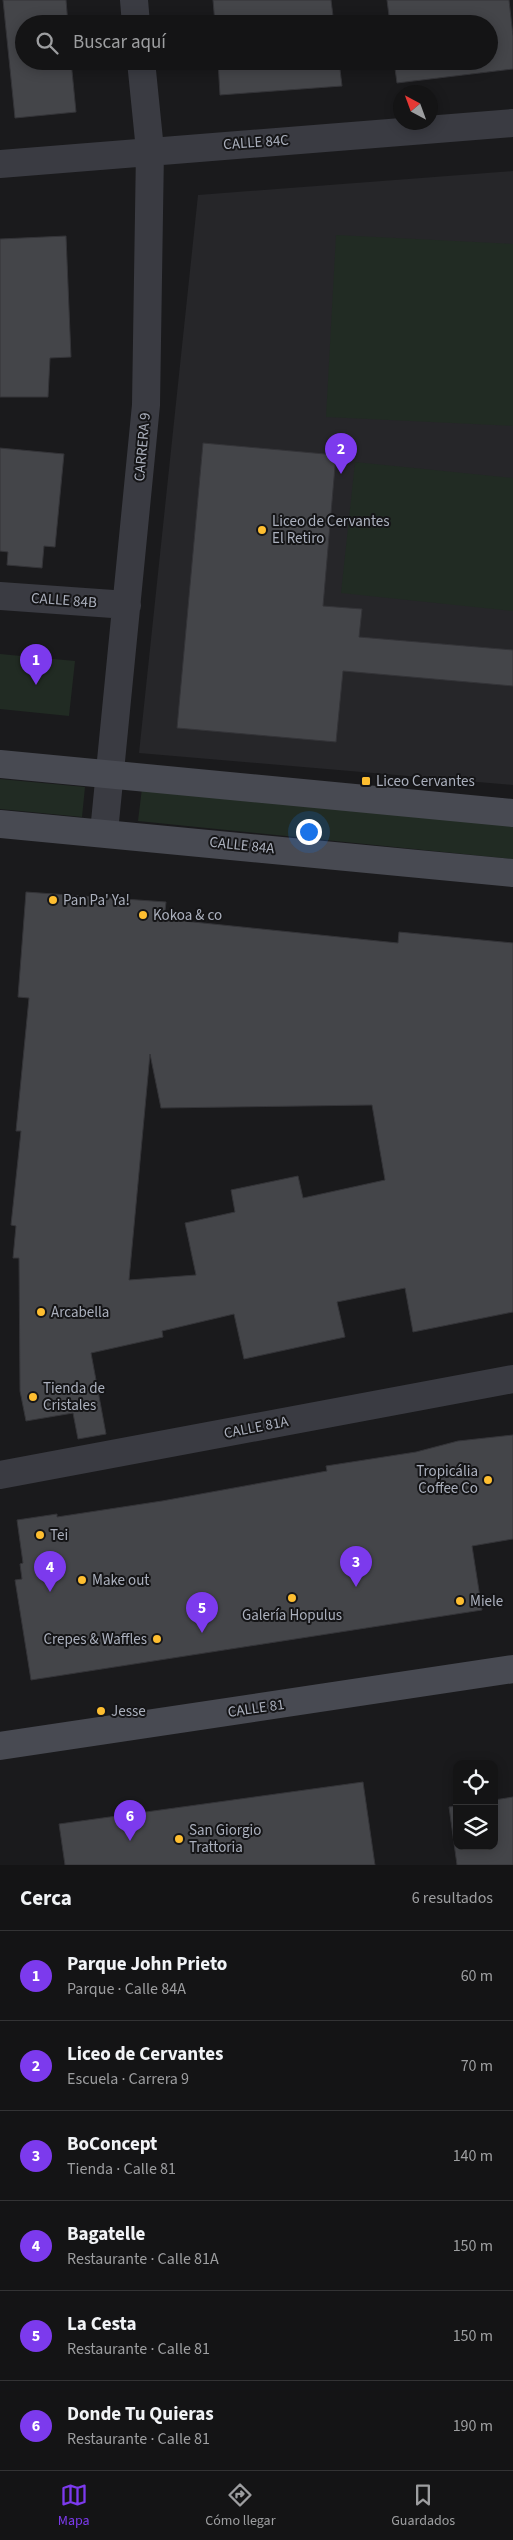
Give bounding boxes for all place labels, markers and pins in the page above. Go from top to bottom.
pin: 2 [325,433,357,474]
place label: Liceo de Cervantes El Retiro [272,511,390,549]
marker: Liceo de Cervantes El Retiro [256,524,268,536]
pin: 1 [20,644,52,685]
place label: Liceo Cervantes [376,771,475,792]
marker: Liceo Cervantes [360,775,372,787]
place label: Pan Pa' Ya! [63,890,130,911]
marker: Pan Pa' Ya! [47,894,59,906]
place label: Kokoa & co [153,905,222,926]
marker: Kokoa & co [137,909,149,921]
place label: Arcabella [51,1302,109,1323]
marker: Arcabella [35,1306,47,1318]
place label: Tienda de Cristales [43,1378,105,1416]
marker: Tienda de Cristales [27,1391,39,1403]
place label: Tropicália Coffee Co [416,1461,478,1499]
marker: Tropicália Coffee Co [482,1474,494,1486]
place label: Tei [50,1525,68,1546]
marker: Tei [34,1529,46,1541]
pin: 3 [340,1546,372,1587]
pin: 4 [34,1551,66,1592]
place label: Make out [92,1570,149,1591]
marker: Make out [76,1574,88,1586]
place label: Miele [470,1591,503,1612]
pin: 5 [186,1592,218,1633]
marker: Galería Hopulus [286,1592,298,1604]
marker: Miele [454,1595,466,1607]
place label: Galería Hopulus [242,1605,342,1626]
place label: Crepes & Waffles [43,1629,147,1650]
marker: Crepes & Waffles [151,1633,163,1645]
place label: Jesse [111,1701,146,1722]
marker: Jesse [95,1705,107,1717]
pin: 6 [114,1800,146,1841]
place label: San Giorgio Trattoria [189,1820,261,1858]
marker: San Giorgio Trattoria [173,1833,185,1845]

